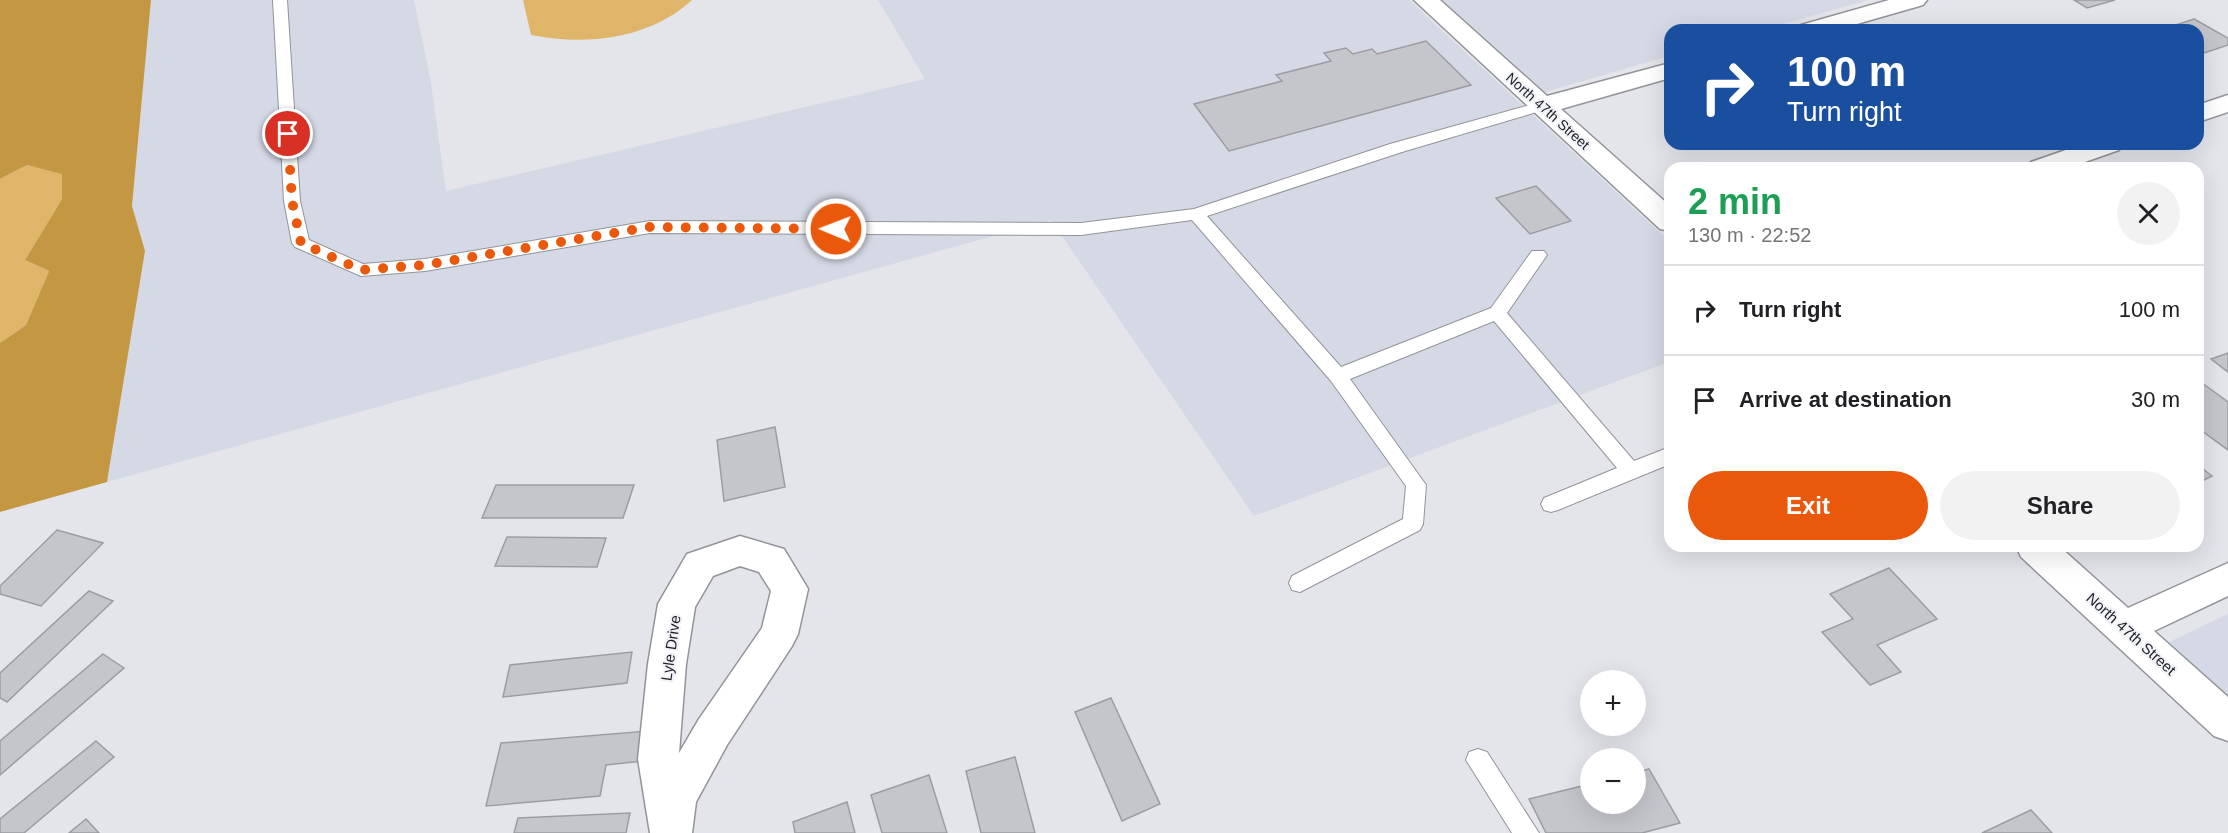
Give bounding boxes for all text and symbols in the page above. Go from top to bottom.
icon: right [1688,48,1766,126]
text: 100 m [1787,48,1906,95]
street label: North 47th Street [1503,69,1593,153]
text: Turn right [1787,97,1902,127]
pin [262,108,313,159]
icon: arrive [271,117,304,150]
text: 2 min [1688,181,1782,222]
button: close [2117,182,2180,245]
position arrow [804,197,868,261]
text: 130 m · 22:52 [1688,224,1811,246]
icon: right [1688,294,1721,327]
text: Turn right [1739,297,1841,322]
text: 100 m [2119,297,2180,322]
icon: arrive [1688,384,1721,417]
text: Arrive at destination [1739,387,1952,412]
text: 30 m [2131,387,2180,412]
button: Exit [1688,471,1928,540]
button: Share [1940,471,2180,540]
street label: North 47th Street [2083,589,2180,679]
street label: Lyle Drive [657,614,684,682]
map controls [1580,670,1646,814]
button: + [1580,670,1646,736]
button: − [1580,748,1646,814]

